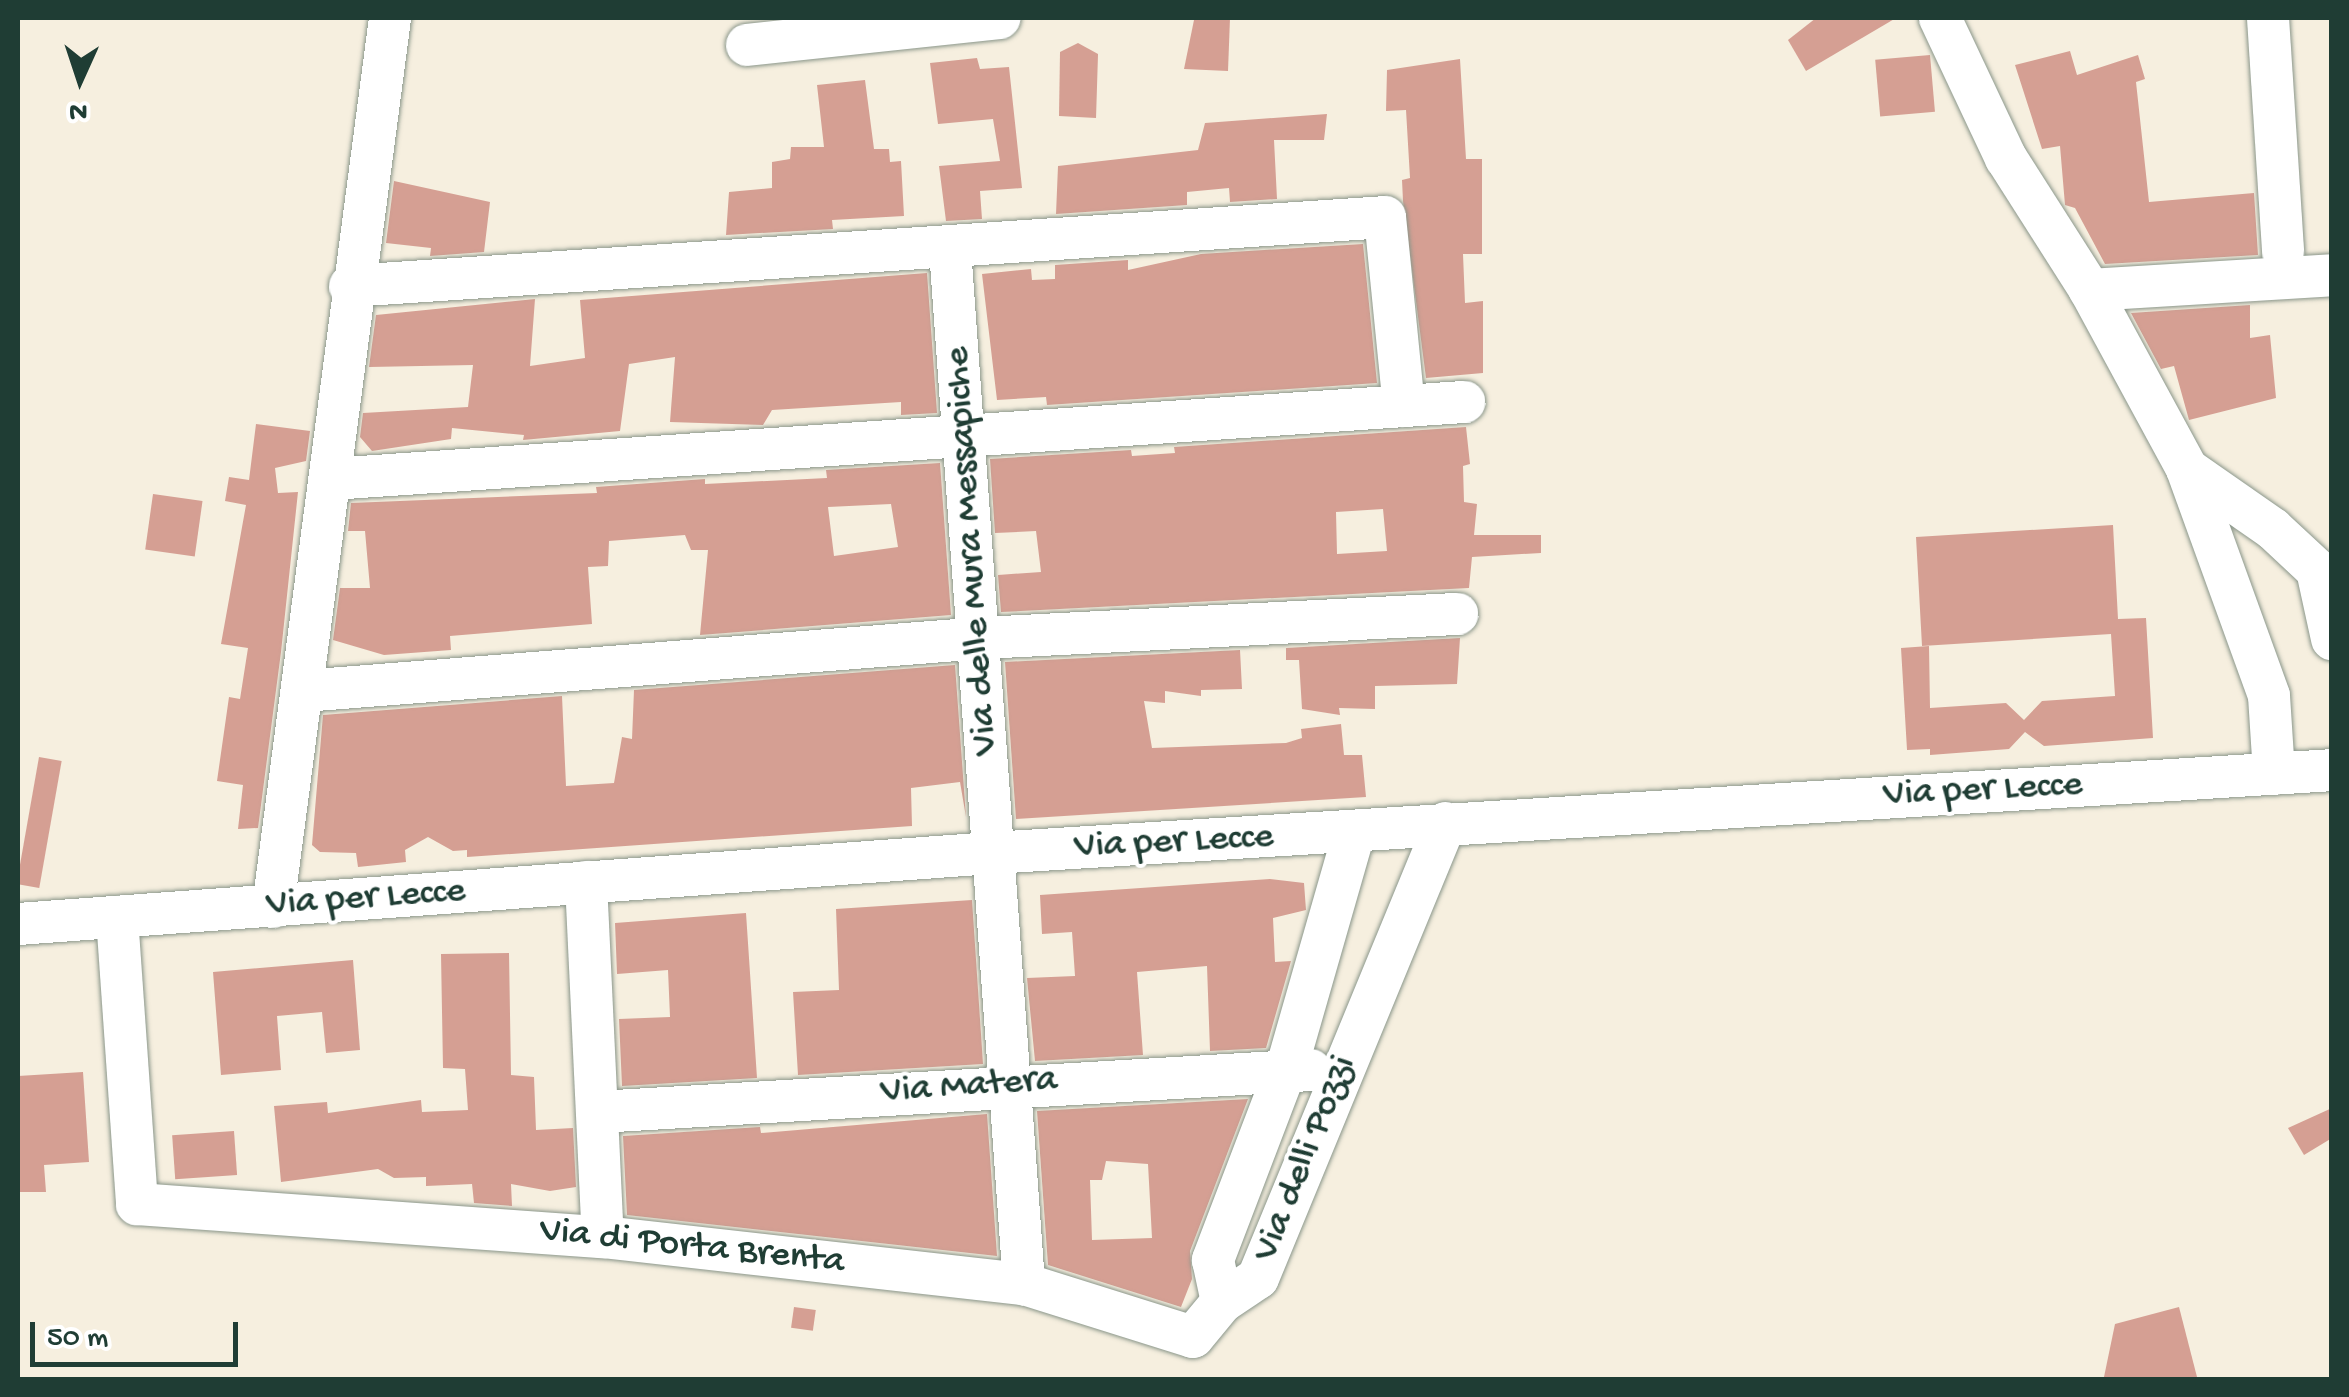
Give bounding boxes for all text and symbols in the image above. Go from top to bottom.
north arrow [30,30,130,130]
text: N [68,94,88,127]
street label: Via delle Mura Messapiche [936,345,1010,757]
street label: Via per Lecce [1882,763,2084,819]
street label: Via per Lecce [1073,815,1275,871]
street label: Via per Lecce [265,869,467,929]
street label: Via delli Pozzi [1244,1050,1368,1268]
street label: Via Matera [879,1058,1059,1116]
street label: Via di Porta Brenta [538,1209,846,1287]
scale bar [35,1302,242,1364]
text: 50 m [47,1322,108,1357]

